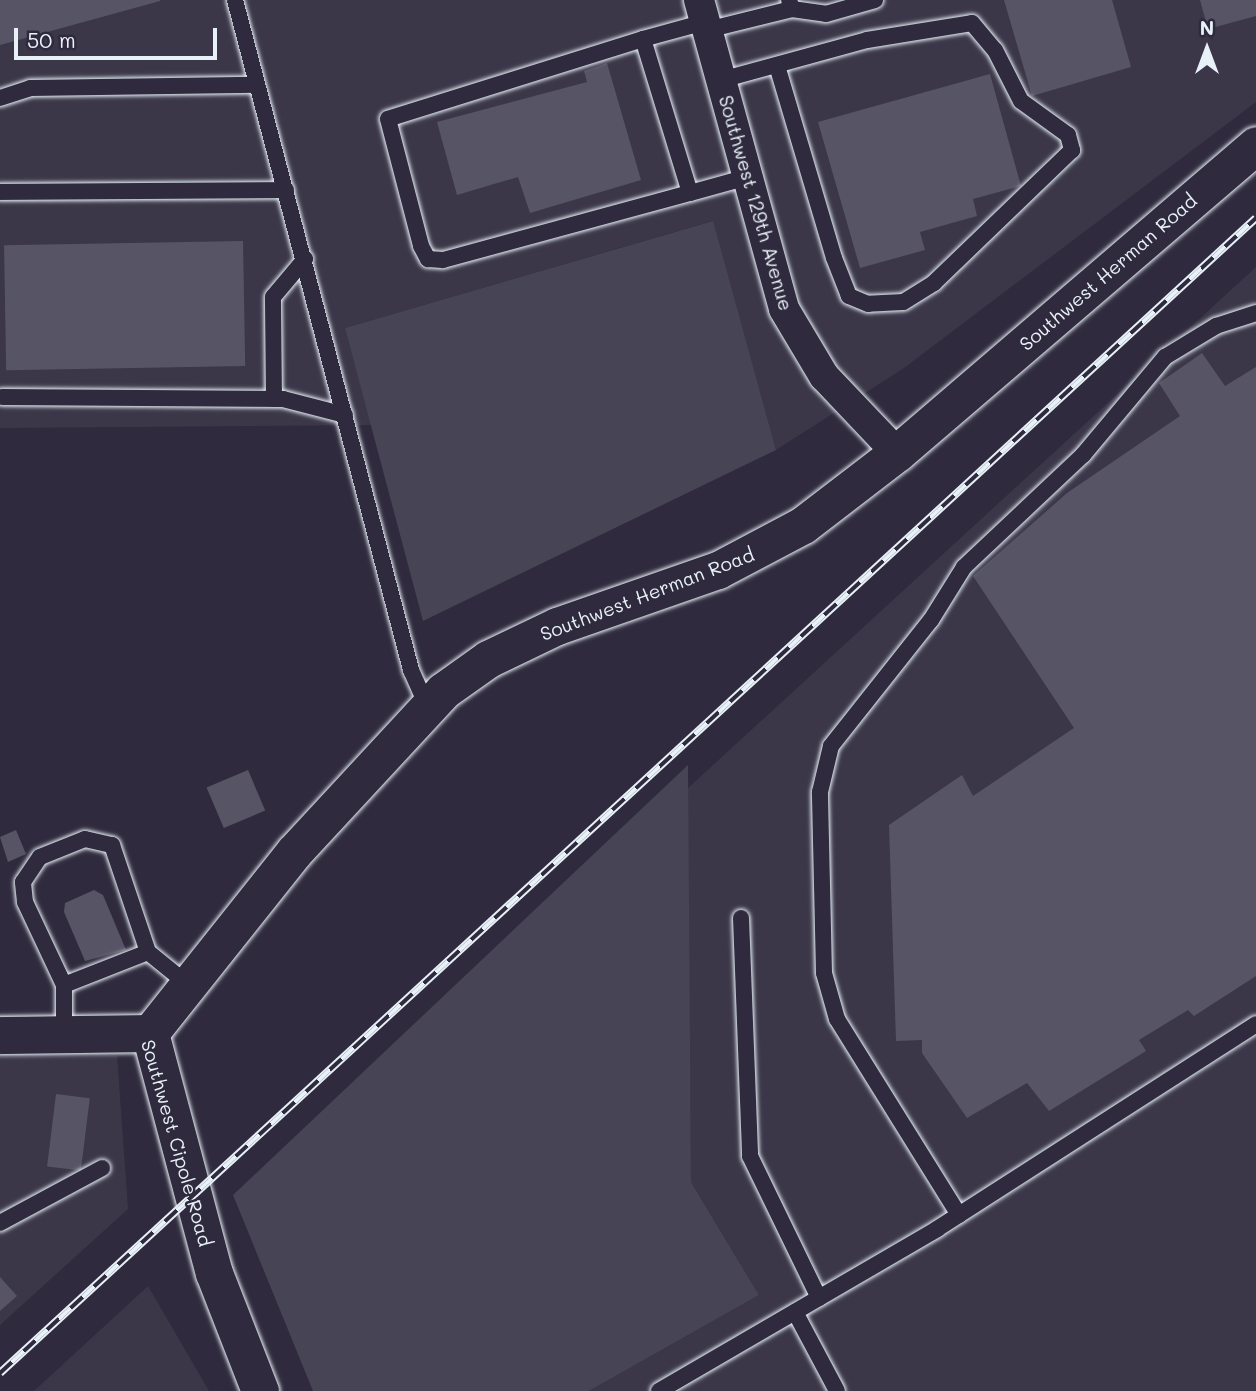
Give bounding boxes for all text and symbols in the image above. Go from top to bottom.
scale bar [18,14,220,58]
north arrow [1172,14,1242,84]
text: N [1200,15,1214,40]
text: 50 m [27,26,76,53]
street label: Southwest 129th Avenue [714,93,798,313]
street label: Southwest Herman Road [1015,189,1201,355]
street label: Southwest Herman Road [537,543,757,645]
street label: Southwest Cipole Road [137,1037,217,1249]

